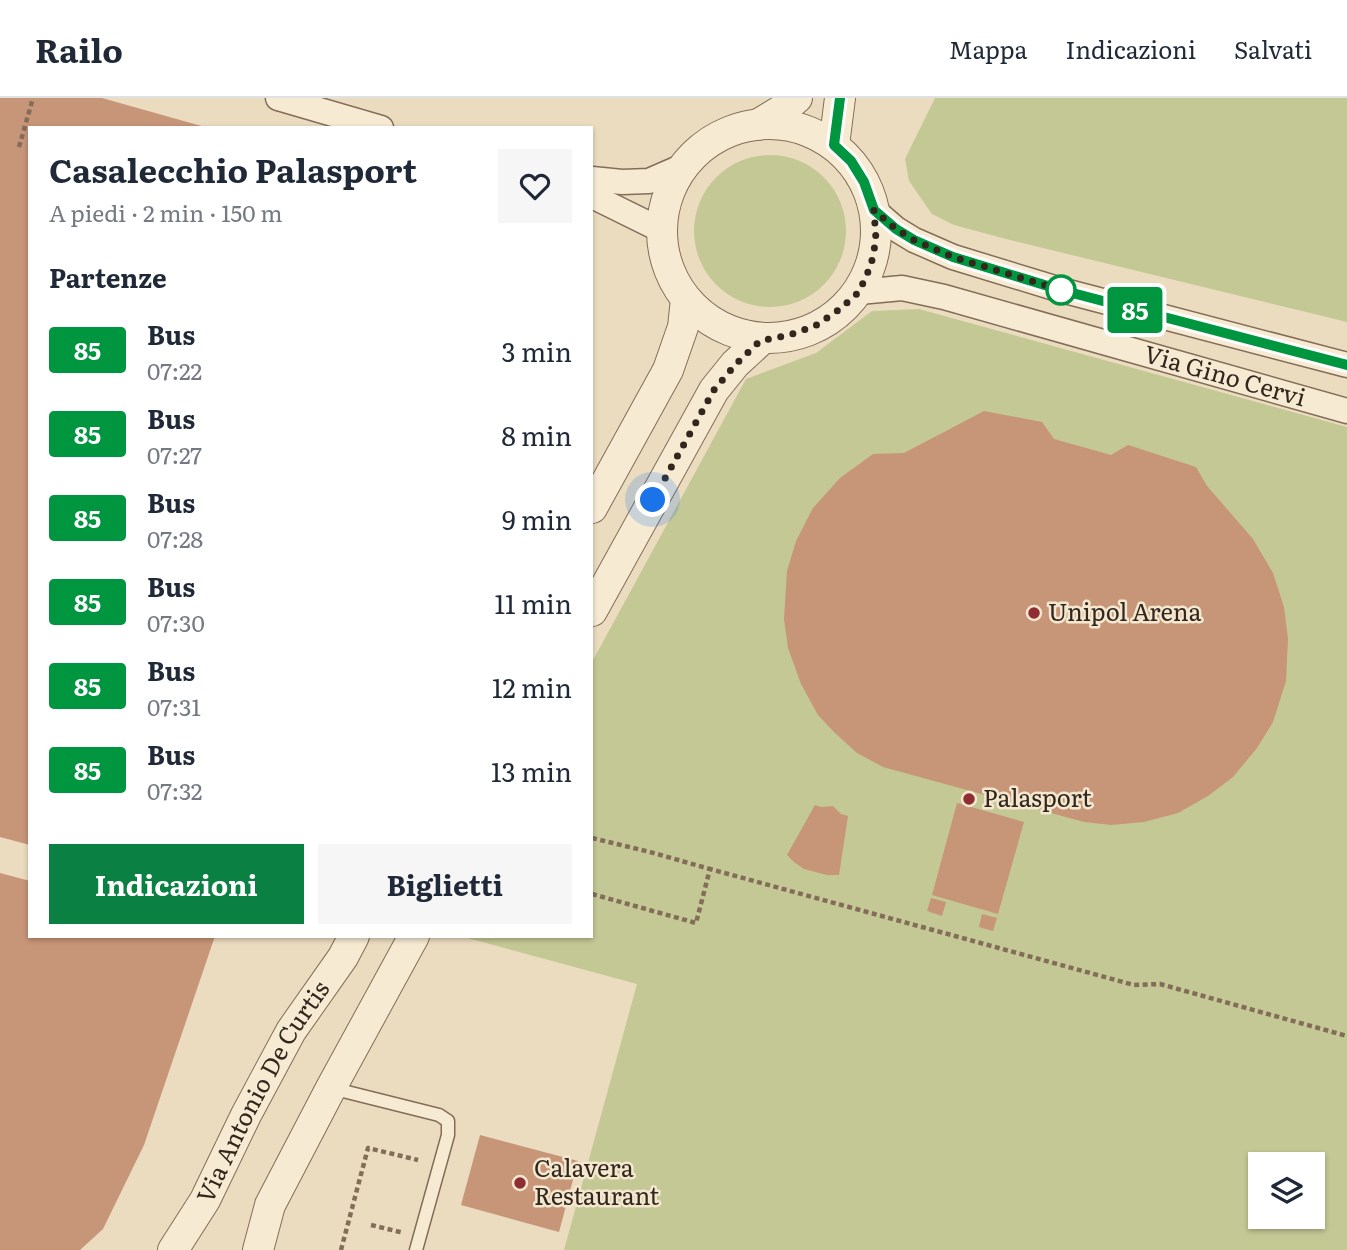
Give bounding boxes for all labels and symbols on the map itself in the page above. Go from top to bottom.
unlabelled marker [1046,275,1076,305]
line badge: 85 [1104,287,1166,333]
street label: Via Gino Cervi [1141,335,1310,414]
your location [635,482,670,517]
place label: Unipol Arena [1048,593,1202,628]
marker: Unipol Arena [1026,605,1042,621]
place label: Palasport [983,779,1092,814]
marker: Palasport [961,791,977,807]
street label: Via Antonio De Curtis [186,972,336,1208]
place label: Calavera Restaurant [534,1149,660,1212]
marker: Calavera Restaurant [512,1175,528,1191]

